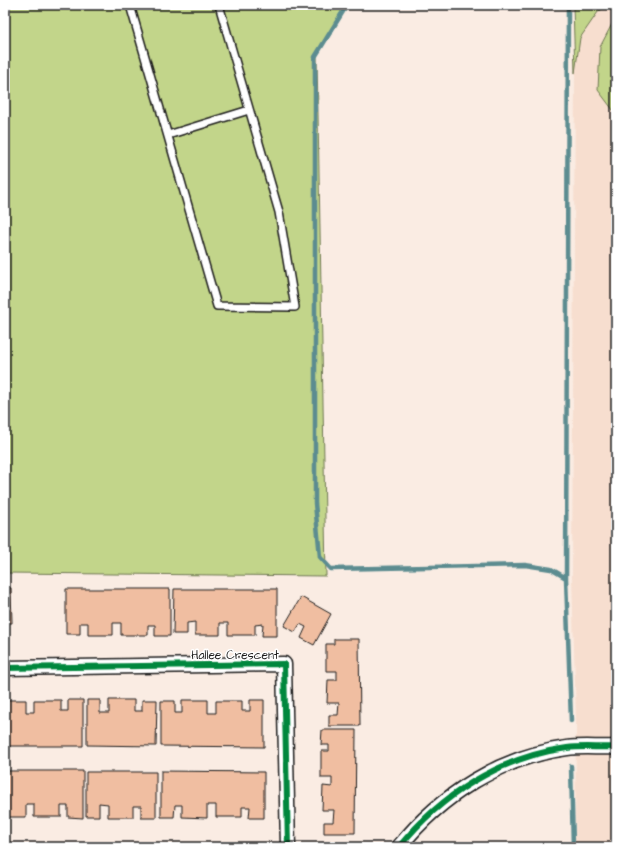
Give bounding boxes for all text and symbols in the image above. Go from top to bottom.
street label: Hallee Crescent [191,647,279,664]

